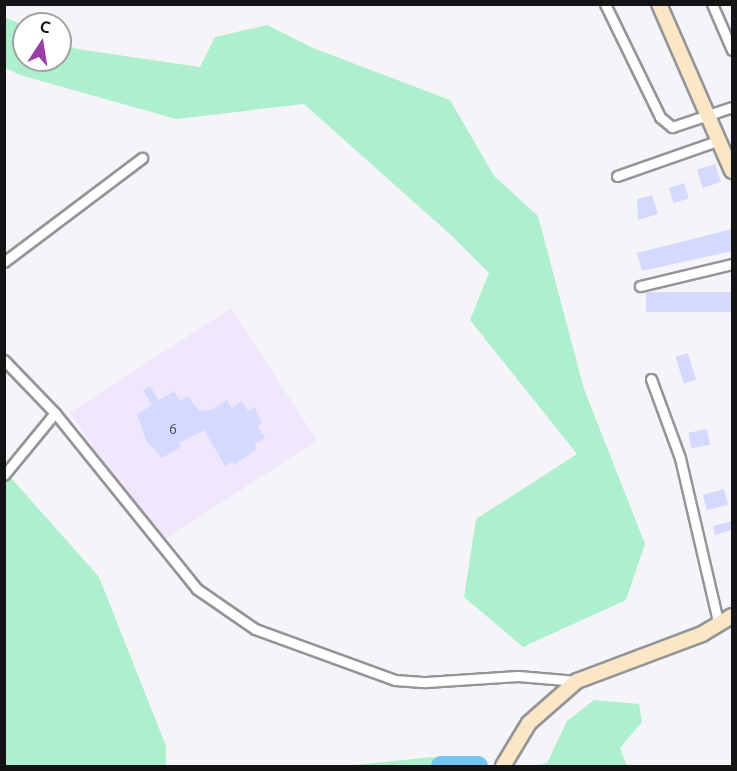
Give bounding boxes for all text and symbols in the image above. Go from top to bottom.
north arrow [12,12,72,72]
text: С [38,16,52,36]
house number: 6 [169,421,177,437]

